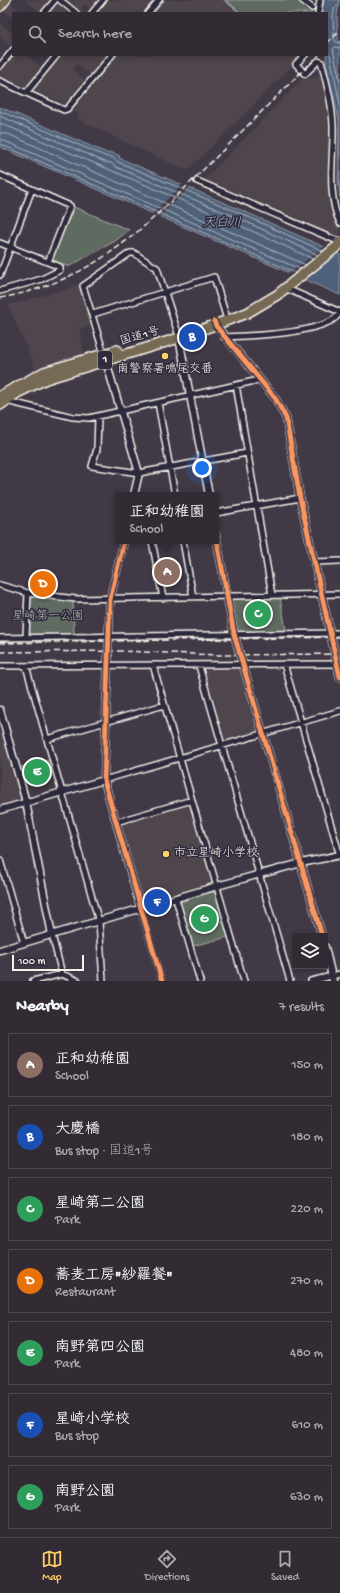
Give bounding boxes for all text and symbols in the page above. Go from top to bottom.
search box [12,12,328,56]
icon: search [26,23,48,45]
text: Search here [58,25,132,43]
water label: 天白川 [202,215,242,231]
pin: B [179,322,205,352]
street label: 国道1号 [118,324,162,349]
road number: 1 [98,351,112,369]
marker: 南警察署鳴尾交番 [160,351,170,361]
place label: 南警察署鳴尾交番 [117,362,213,377]
your location [192,458,212,478]
popup [115,492,219,544]
text: 正和幼稚園 [129,504,205,522]
text: School [129,522,163,537]
pin: A [154,557,180,587]
pin: D [30,569,56,599]
pin: C [245,599,271,629]
park label: 星崎第一公園 [12,609,84,624]
pin: E [24,757,50,787]
place label: 市立星崎小学校 [174,846,258,861]
marker: 市立星崎小学校 [161,849,171,859]
pin: F [144,887,170,917]
pin: G [191,904,217,934]
map controls [292,933,328,969]
button: layers [292,933,328,969]
scale bar [12,953,84,972]
text: 100 m [18,956,45,968]
text: Nearby [16,997,69,1017]
text: 7 results [279,1000,324,1015]
text: 正和幼稚園 [55,1051,130,1069]
text: A [26,1058,34,1073]
text: 150 m [291,1058,323,1073]
text: School [55,1069,89,1084]
text: 大慶橋 [55,1121,100,1139]
text: B [27,1130,33,1145]
text: 180 m [291,1130,323,1145]
text: Bus stop · 国道1号 [55,1144,153,1159]
text: 星崎第二公園 [55,1195,145,1213]
text: C [26,1202,34,1217]
text: 220 m [291,1202,323,1217]
text: Park [55,1213,80,1228]
text: 蕎麦工房"紗羅餐" [55,1267,172,1285]
text: D [26,1274,34,1289]
text: 270 m [290,1274,323,1289]
text: Restaurant [55,1285,115,1300]
text: 南野第四公園 [55,1339,145,1357]
text: E [26,1346,34,1361]
text: 480 m [290,1346,323,1361]
text: Park [55,1357,80,1372]
text: 星崎小学校 [55,1411,130,1429]
text: F [27,1418,33,1433]
text: 610 m [291,1418,323,1433]
text: Bus stop [55,1429,99,1444]
text: 南野公園 [55,1483,115,1501]
text: G [26,1490,34,1505]
text: 630 m [290,1490,323,1505]
text: Park [55,1501,80,1516]
tab: Map [41,1548,63,1584]
tab: Directions [145,1548,189,1584]
tab: Saved [271,1548,299,1584]

